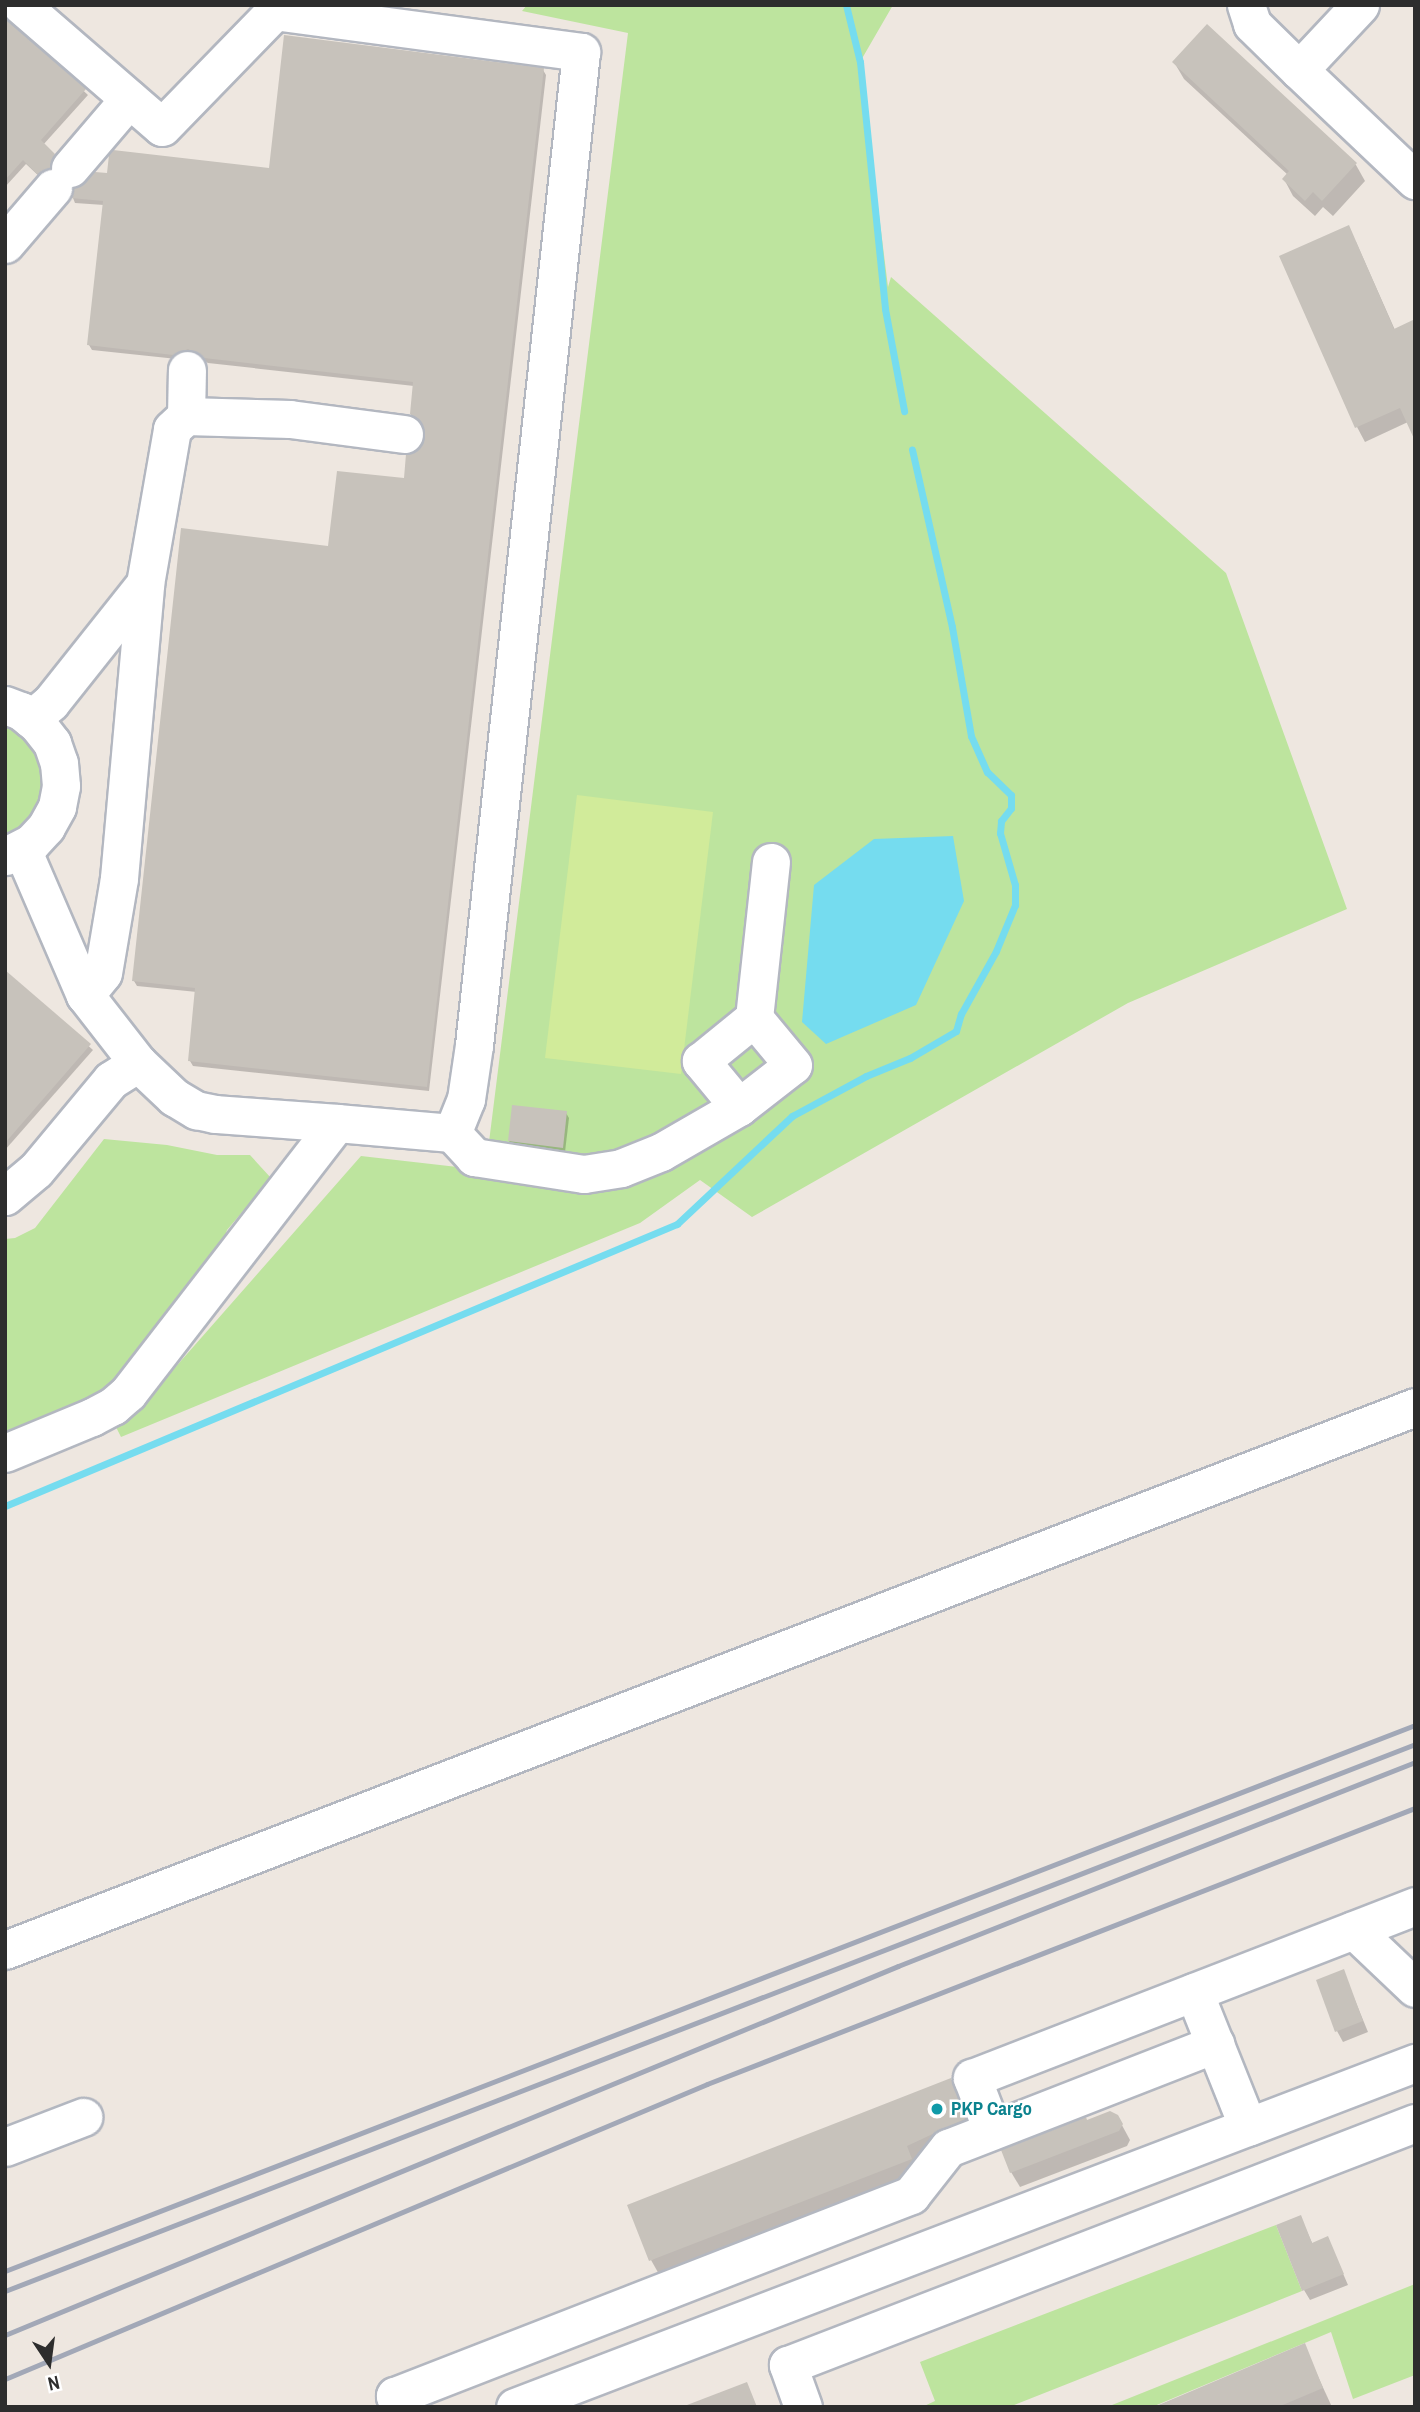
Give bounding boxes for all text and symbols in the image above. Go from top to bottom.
place label: PKP Cargo [951,2098,1032,2120]
marker: PKP Cargo [929,2101,945,2117]
north arrow [14,2328,84,2398]
text: N [45,2370,62,2397]

